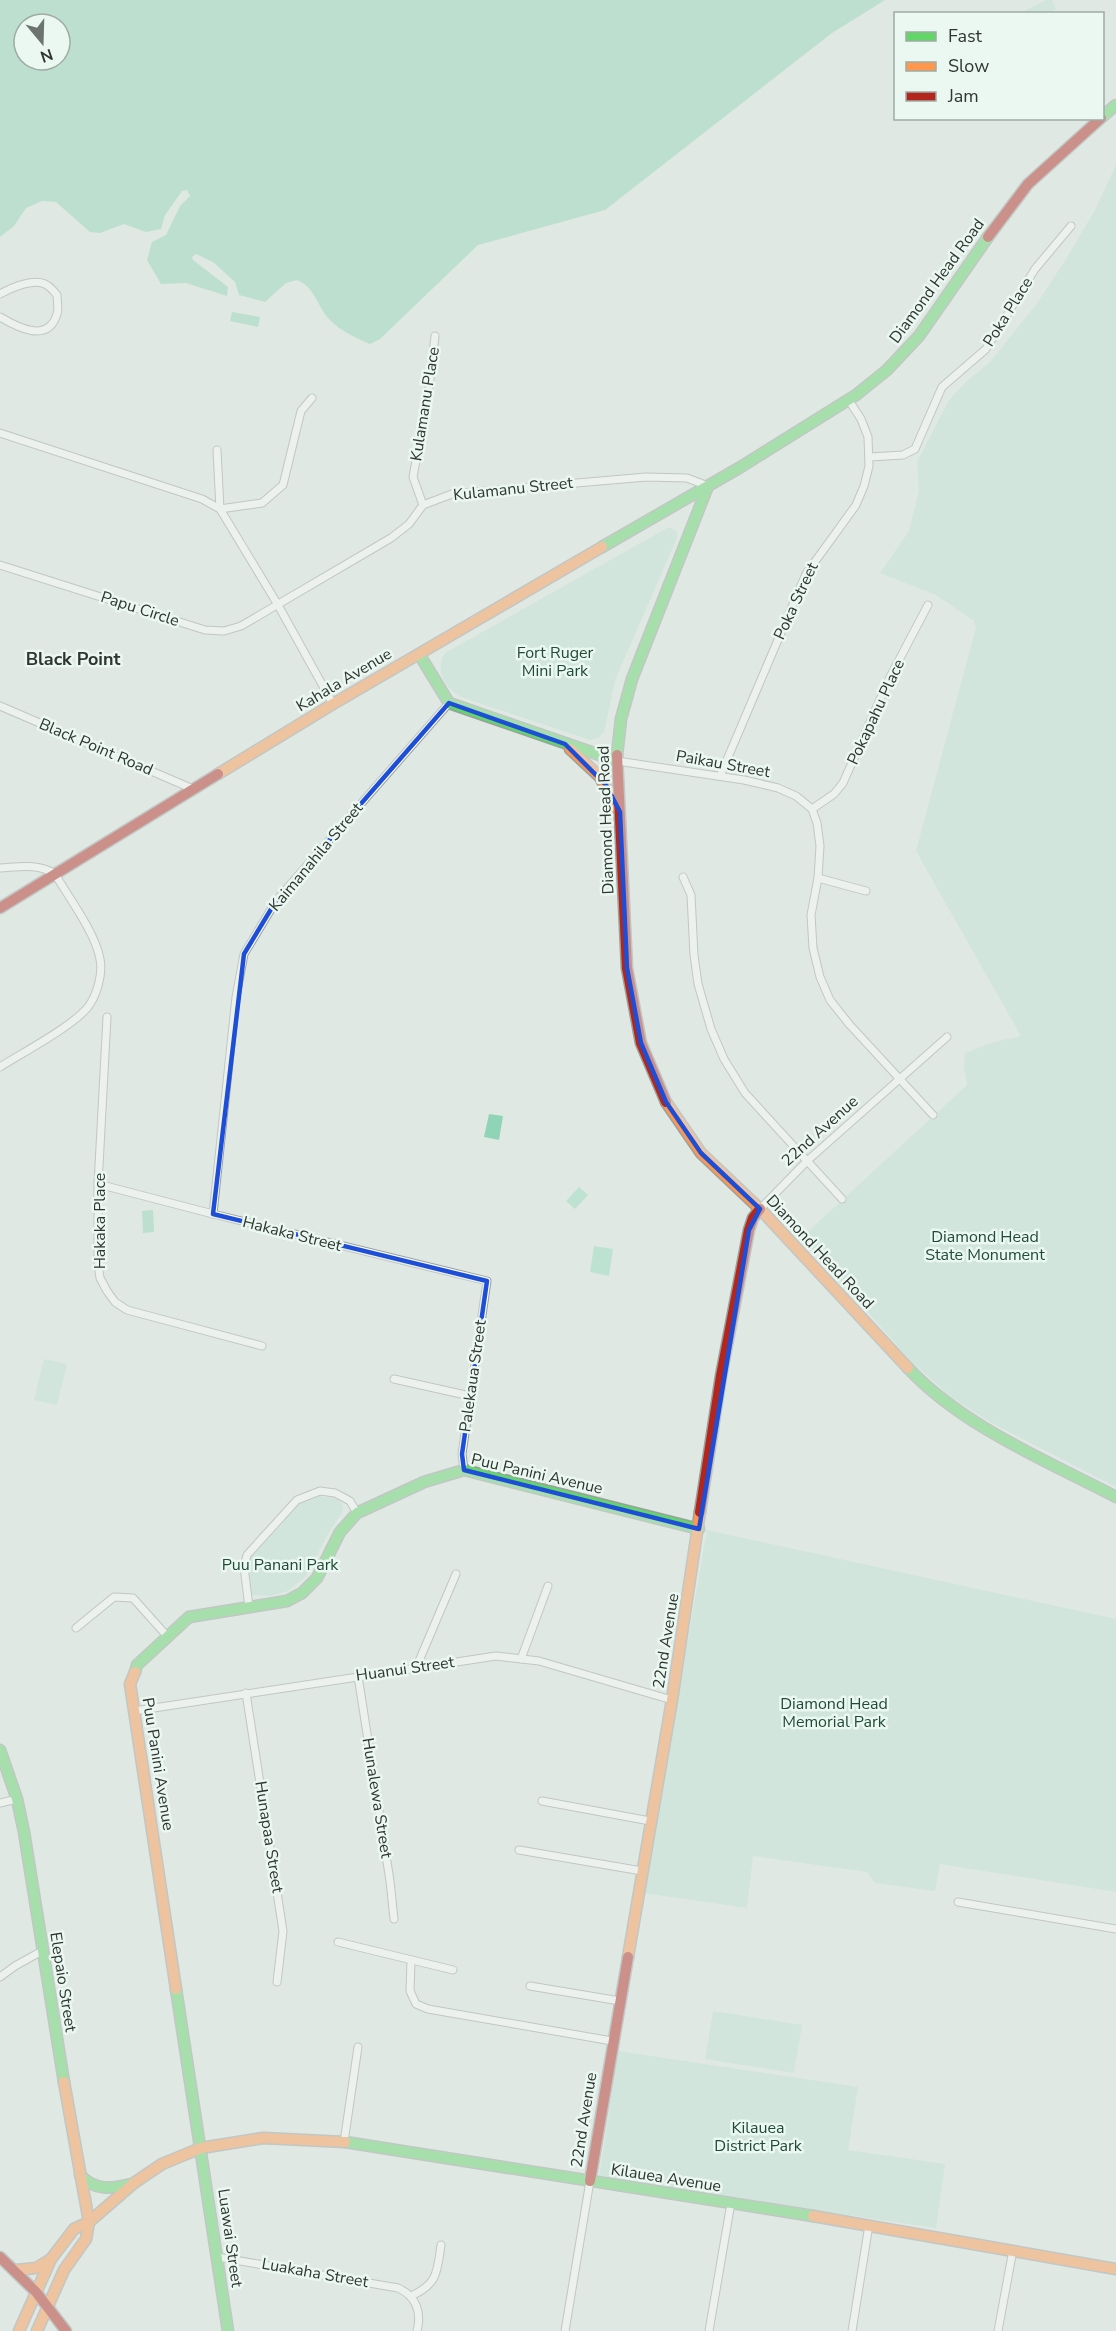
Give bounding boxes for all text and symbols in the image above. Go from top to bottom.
north arrow [12,12,72,72]
legend [894,12,1104,120]
text: Fast [948,24,983,48]
text: N [37,43,56,68]
text: Slow [948,54,989,78]
text: Jam [947,84,979,108]
street label: Diamond Head Road [884,214,990,348]
street label: Poka Place [978,273,1038,351]
street label: Kulamanu Place [405,345,445,463]
street label: Kulamanu Street [452,472,574,506]
street label: Poka Street [769,558,824,643]
street label: Papu Circle [98,586,182,632]
park label: Fort Ruger Mini Park [517,642,594,682]
street label: Kahala Avenue [292,643,396,717]
district label: Black Point [26,647,120,671]
street label: Pokapahu Place [842,656,910,768]
street label: Black Point Road [36,713,156,781]
street label: Diamond Head Road [592,745,620,895]
street label: Paikau Street [674,745,772,783]
street label: Kaimanahila Street [264,798,368,916]
street label: 22nd Avenue [777,1091,863,1171]
street label: Hakaka Place [89,1173,111,1269]
street label: Diamond Head Road [761,1190,879,1314]
street label: Hakaka Street [240,1211,344,1257]
park label: Diamond Head State Monument [925,1226,1045,1266]
street label: Palekaua Street [454,1318,492,1433]
street label: Puu Panini Avenue [469,1448,605,1500]
park label: Puu Panani Park [222,1554,339,1576]
street label: 22nd Avenue [648,1592,684,1690]
street label: Huanui Street [354,1651,456,1687]
park label: Diamond Head Memorial Park [780,1693,888,1733]
street label: Puu Panini Avenue [137,1696,179,1832]
street label: Hunalewa Street [357,1736,397,1860]
street label: Hunapaa Street [249,1780,289,1895]
street label: Elepaio Street [44,1931,82,2034]
street label: 22nd Avenue [566,2071,602,2169]
park label: Kilauea District Park [714,2117,803,2157]
street label: Kilauea Avenue [609,2158,723,2198]
street label: Luawai Street [212,2187,248,2289]
street label: Luakaha Street [260,2253,370,2293]

